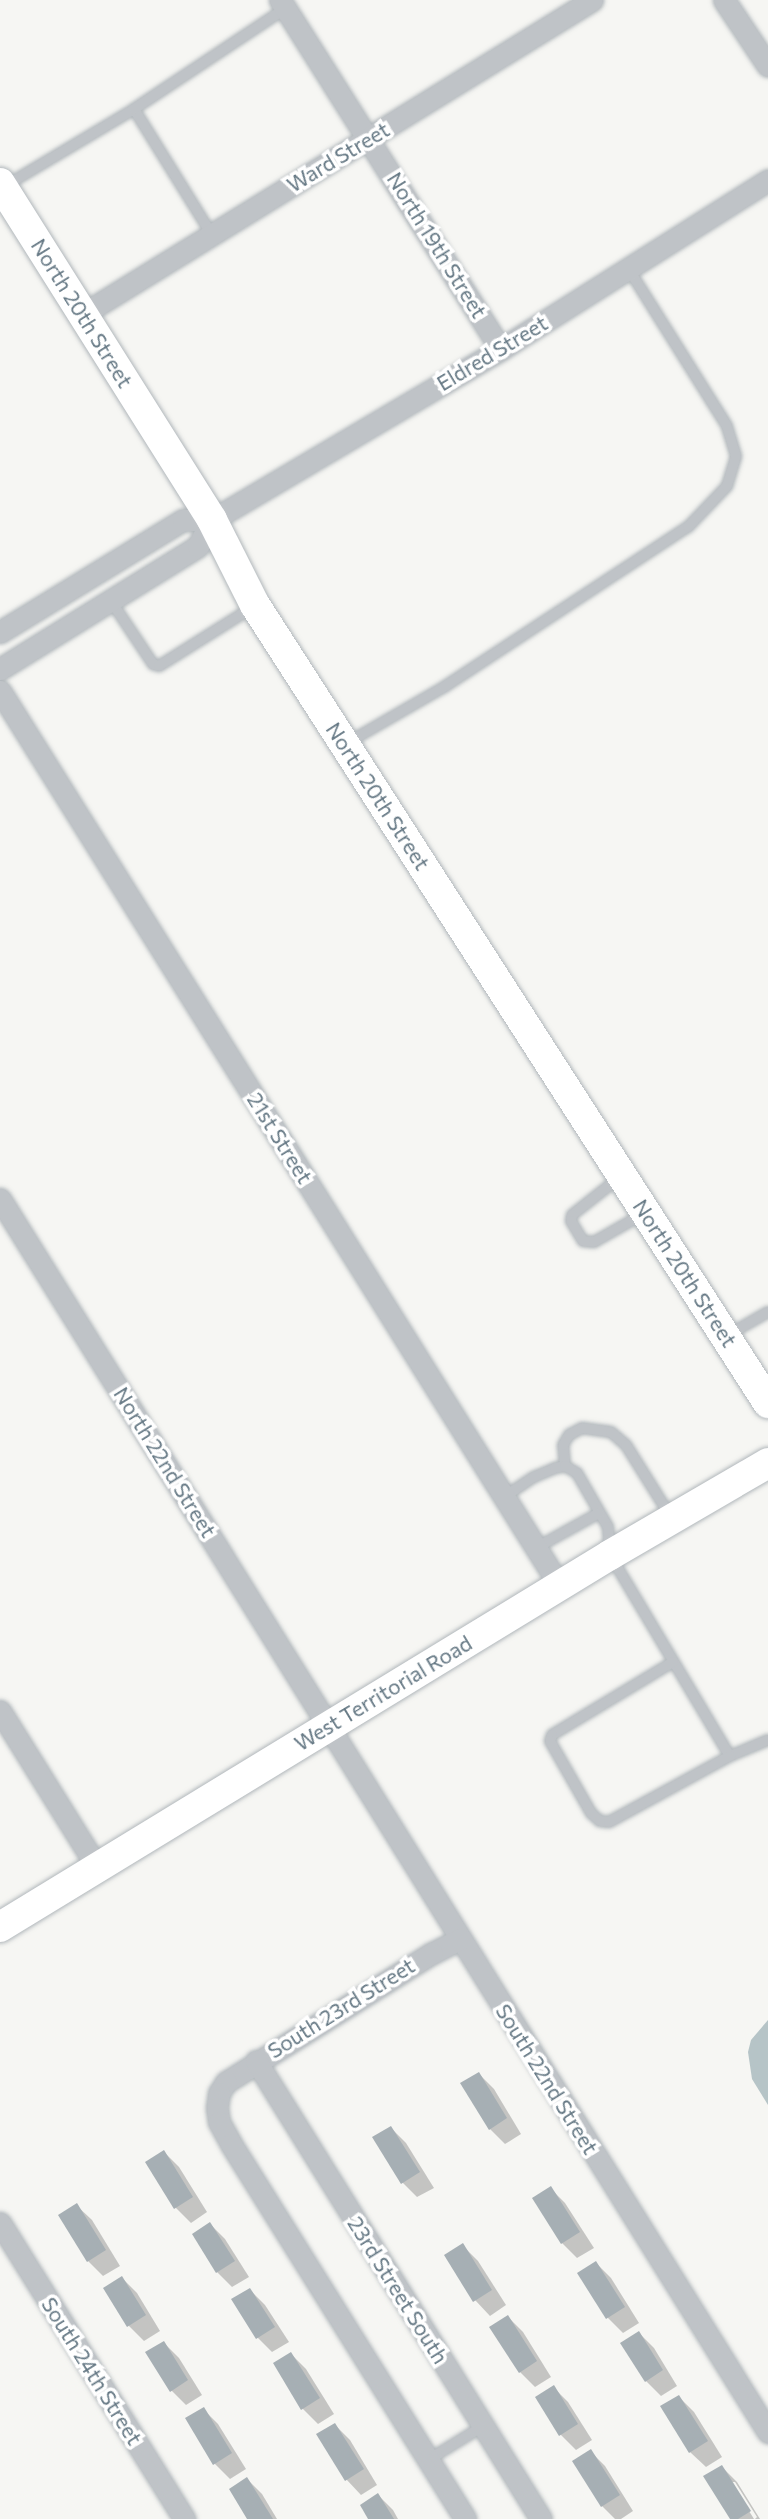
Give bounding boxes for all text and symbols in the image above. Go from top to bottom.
street label: Ward Street [282,117,394,197]
street label: North 19th Street [382,167,492,323]
street label: North 20th Street [26,234,138,392]
street label: Eldred Street [432,310,552,396]
street label: North 20th Street [321,718,435,874]
street label: 21st Street [242,1088,318,1188]
street label: North 20th Street [628,1195,742,1351]
street label: North 22nd Street [109,1382,221,1542]
street label: West Territorial Road [290,1630,476,1756]
street label: South 23rd Street [263,1953,419,2063]
street label: South 22nd Street [491,1999,603,2159]
street label: 23rd Street South [343,2212,453,2368]
street label: South 24th Street [36,2293,148,2449]

